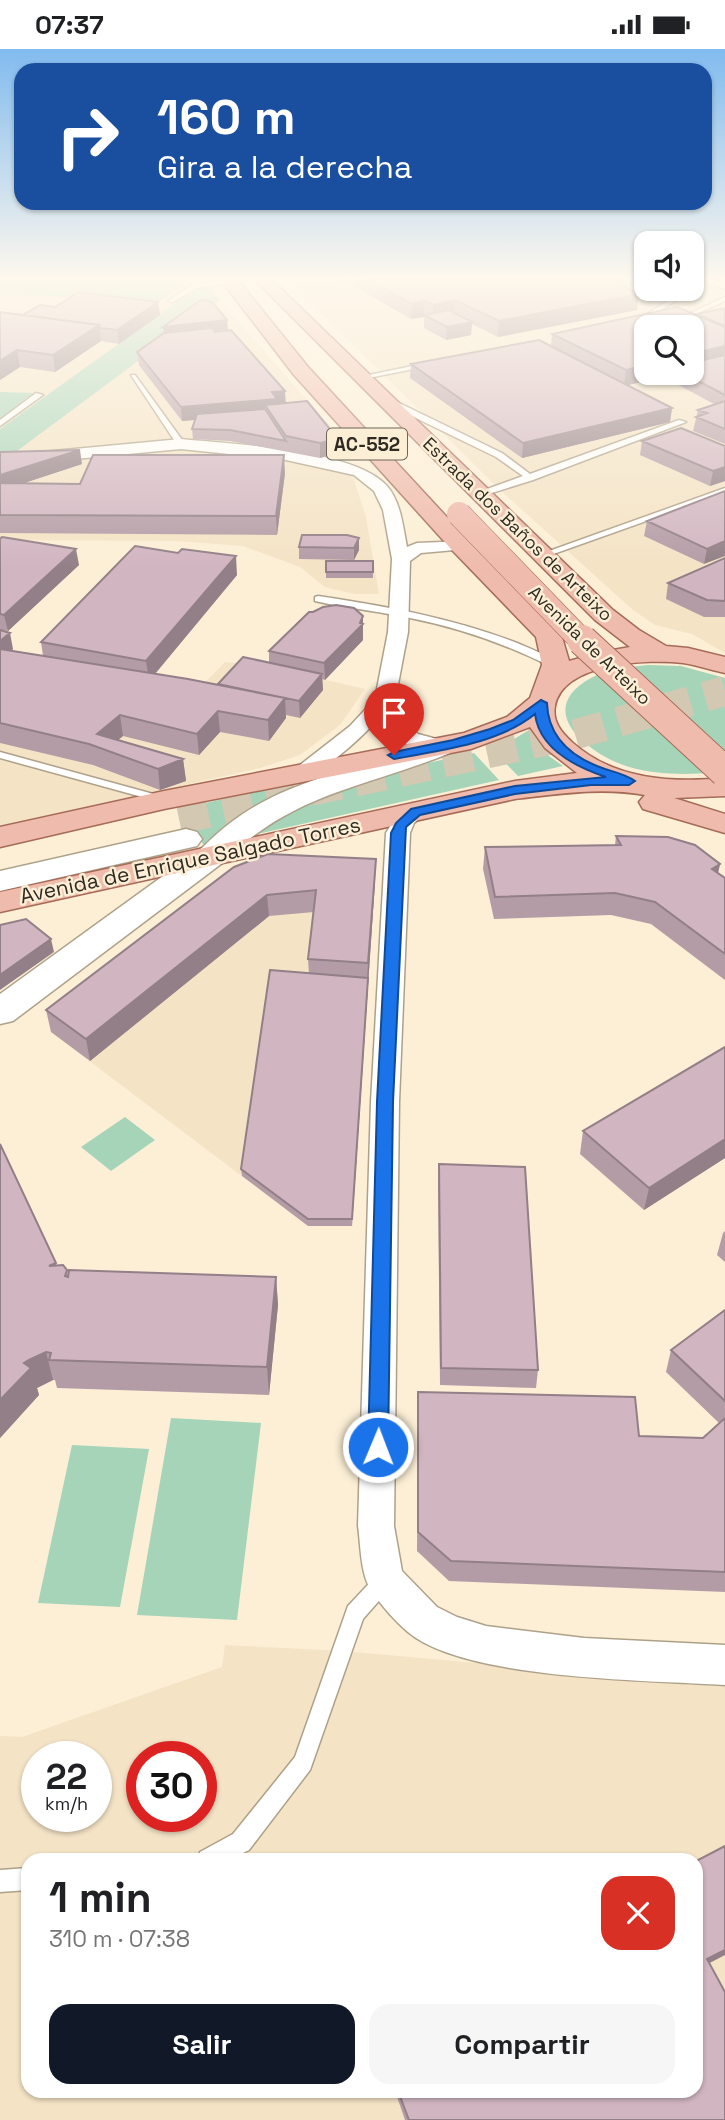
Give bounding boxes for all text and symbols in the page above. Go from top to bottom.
text: 07:37 [35,8,104,42]
text: 160 m [157,86,295,148]
icon: right [42,91,133,182]
text: Gira a la derecha [157,147,412,187]
map controls [634,231,704,385]
button: sound [634,231,704,301]
button: search [634,315,704,385]
road number: AC-552 [327,429,407,459]
street label: Estrada dos Baños de Arteixo [418,432,618,626]
street label: Avenida de Arteixo [524,580,656,710]
pin [364,683,424,755]
icon: arrive [375,694,413,732]
street label: Avenida de Enrique Salgado Torres [17,811,363,909]
position arrow [341,1410,415,1484]
speed limit sign: 30 [126,1741,217,1832]
text: 22 [46,1755,87,1799]
text: km/h [45,1792,88,1815]
text: 1 min [49,1871,152,1924]
button: close [601,1876,675,1950]
text: 310 m · 07:38 [49,1924,190,1954]
button: Salir [49,2004,355,2084]
button: Compartir [369,2004,675,2084]

